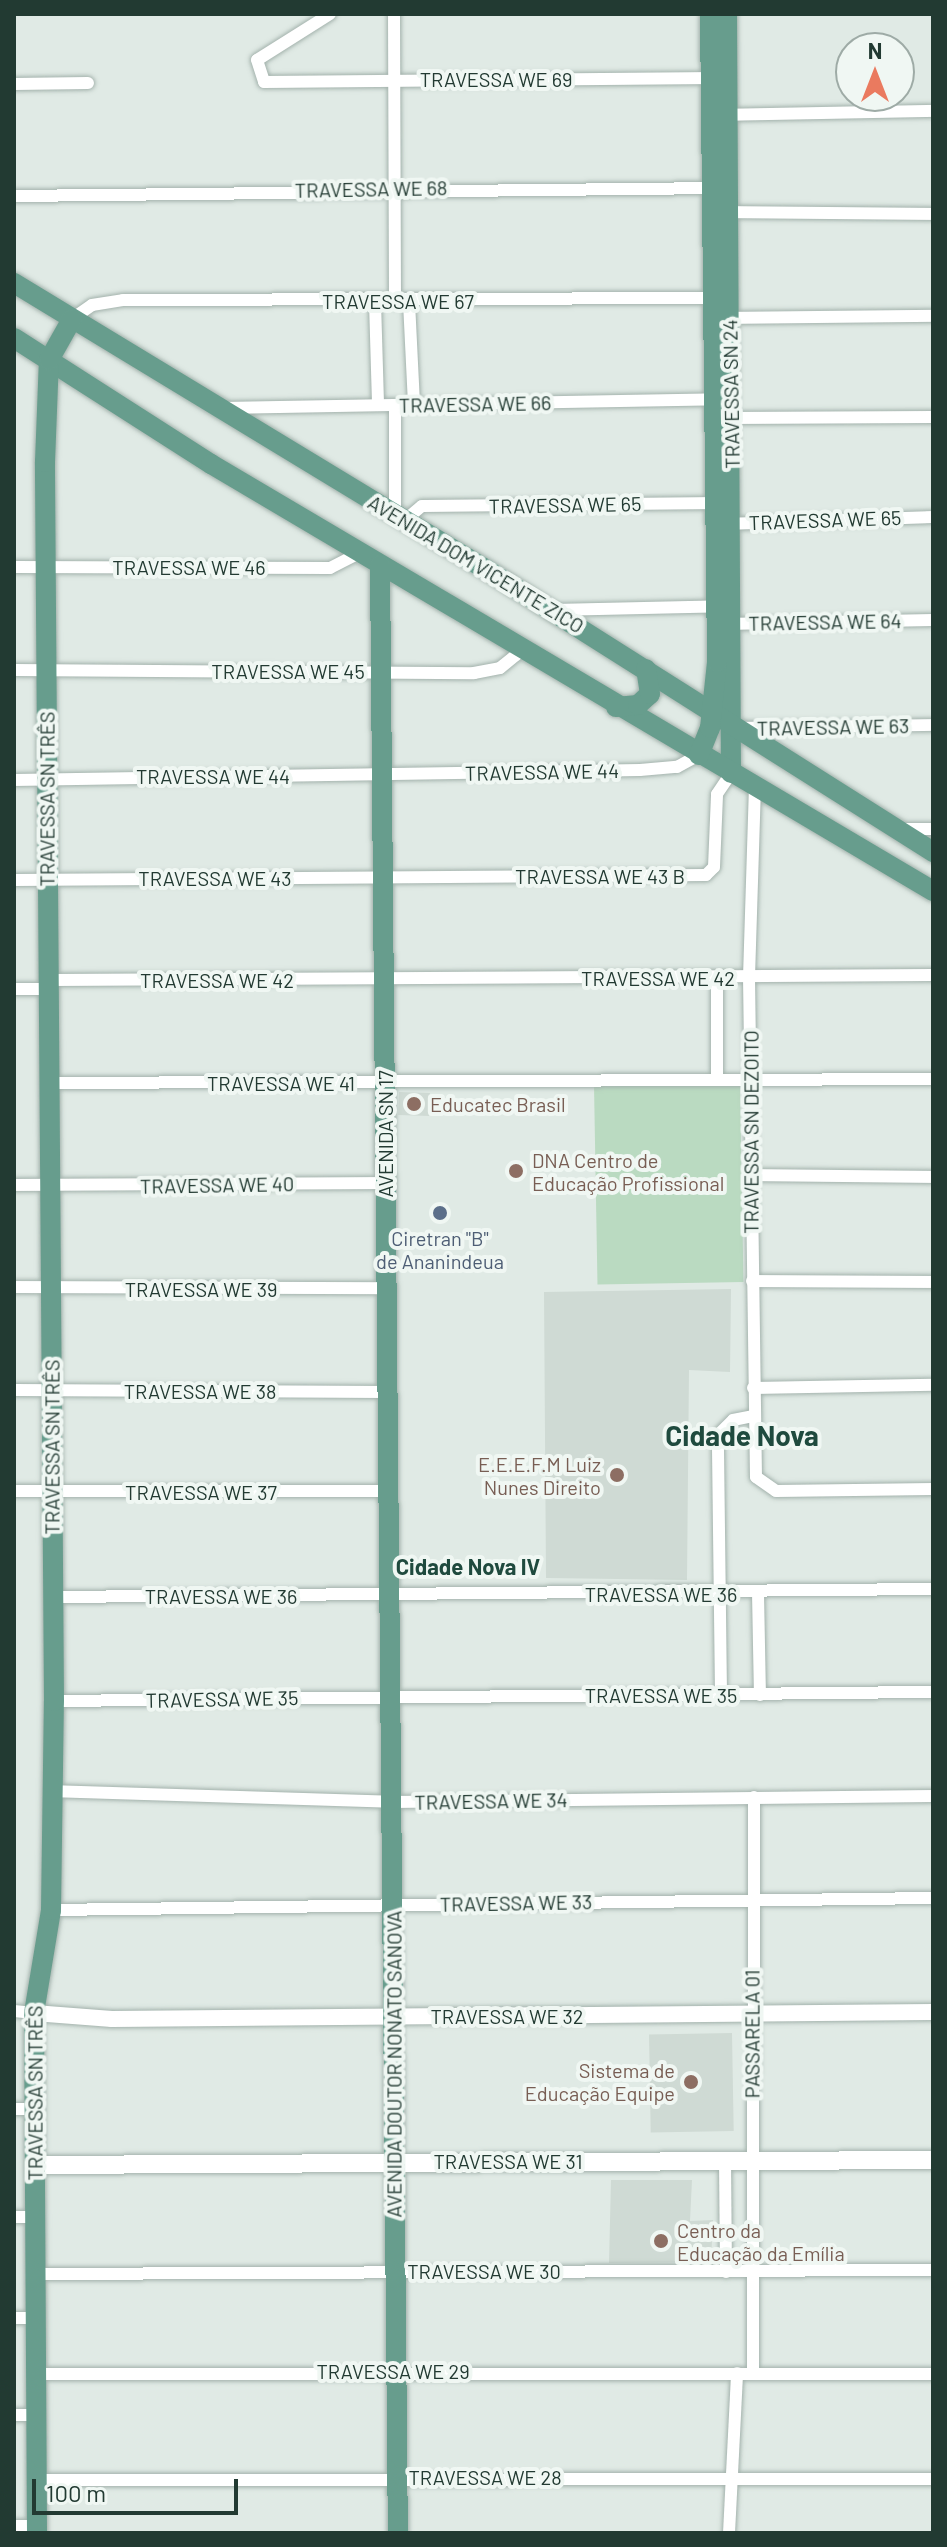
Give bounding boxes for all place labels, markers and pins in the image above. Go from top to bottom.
place label: Educatec Brasil [430,1092,566,1116]
marker: Educatec Brasil [405,1095,423,1113]
place label: DNA Centro de Educação Profissional [532,1148,724,1195]
marker: DNA Centro de Educação Profissional [507,1162,525,1180]
marker: Ciretran "B" de Ananindeua [431,1204,449,1222]
place label: Ciretran "B" de Ananindeua [376,1226,504,1273]
place label: E.E.E.F.M Luiz Nunes Direito [478,1452,601,1499]
marker: E.E.E.F.M Luiz Nunes Direito [608,1466,626,1484]
place label: Sistema de Educação Equipe [525,2058,675,2105]
marker: Sistema de Educação Equipe [682,2073,700,2091]
place label: Centro da Educação da Emília [677,2218,845,2265]
marker: Centro da Educação da Emília [652,2232,670,2250]

